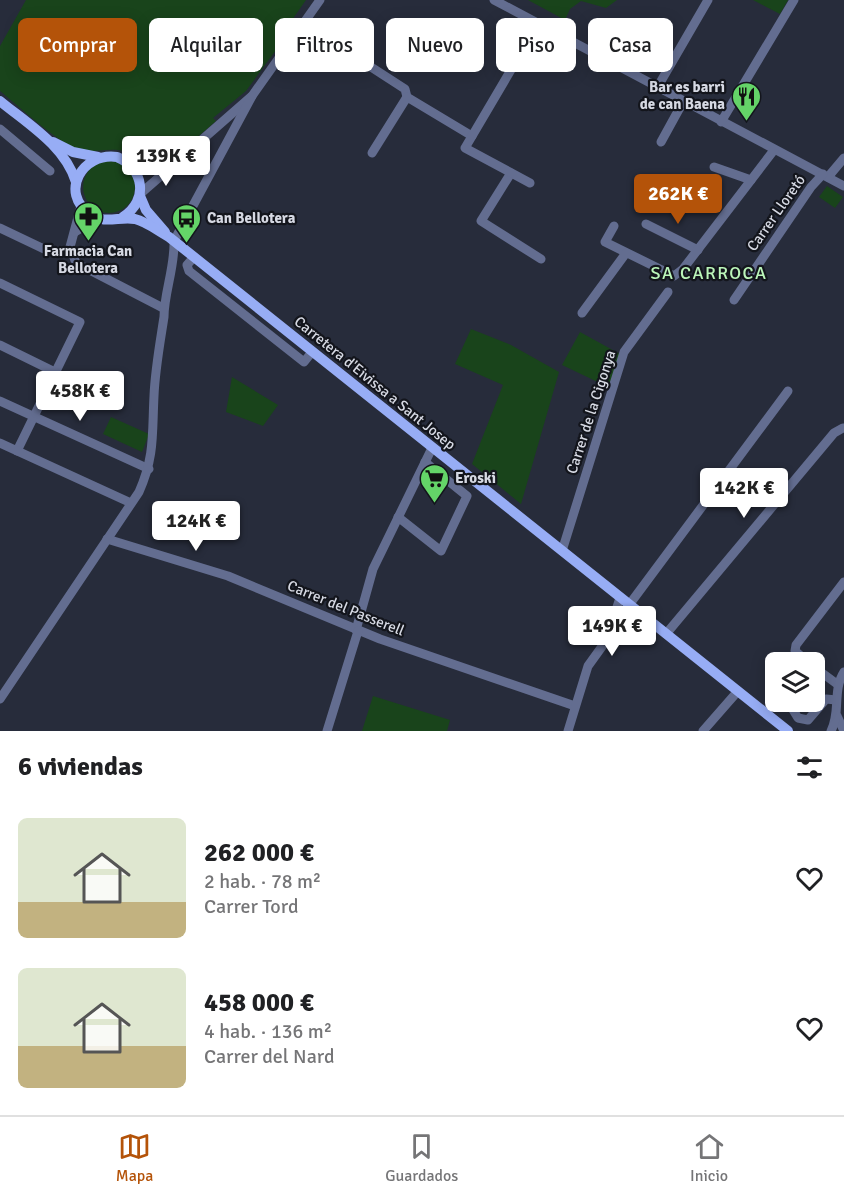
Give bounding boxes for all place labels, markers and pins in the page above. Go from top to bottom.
place label: Bar es barri de can Baena [640,78,725,113]
restaurant icon: Bar es barri de can Baena [730,80,762,122]
pin: 139K € [117,136,215,187]
pin: 262K € [629,174,727,225]
pharmacy icon: Farmacia Can Bellotera [72,200,104,242]
bus stop icon: Can Bellotera [170,202,202,244]
place label: Can Bellotera [207,209,296,227]
place label: Farmacia Can Bellotera [44,242,132,277]
pin: 458K € [31,371,129,422]
supermarket icon: Eroski [418,462,450,504]
pin: 142K € [695,468,793,519]
place label: Eroski [455,469,496,487]
pin: 124K € [147,501,245,552]
pin: 149K € [563,606,661,657]

